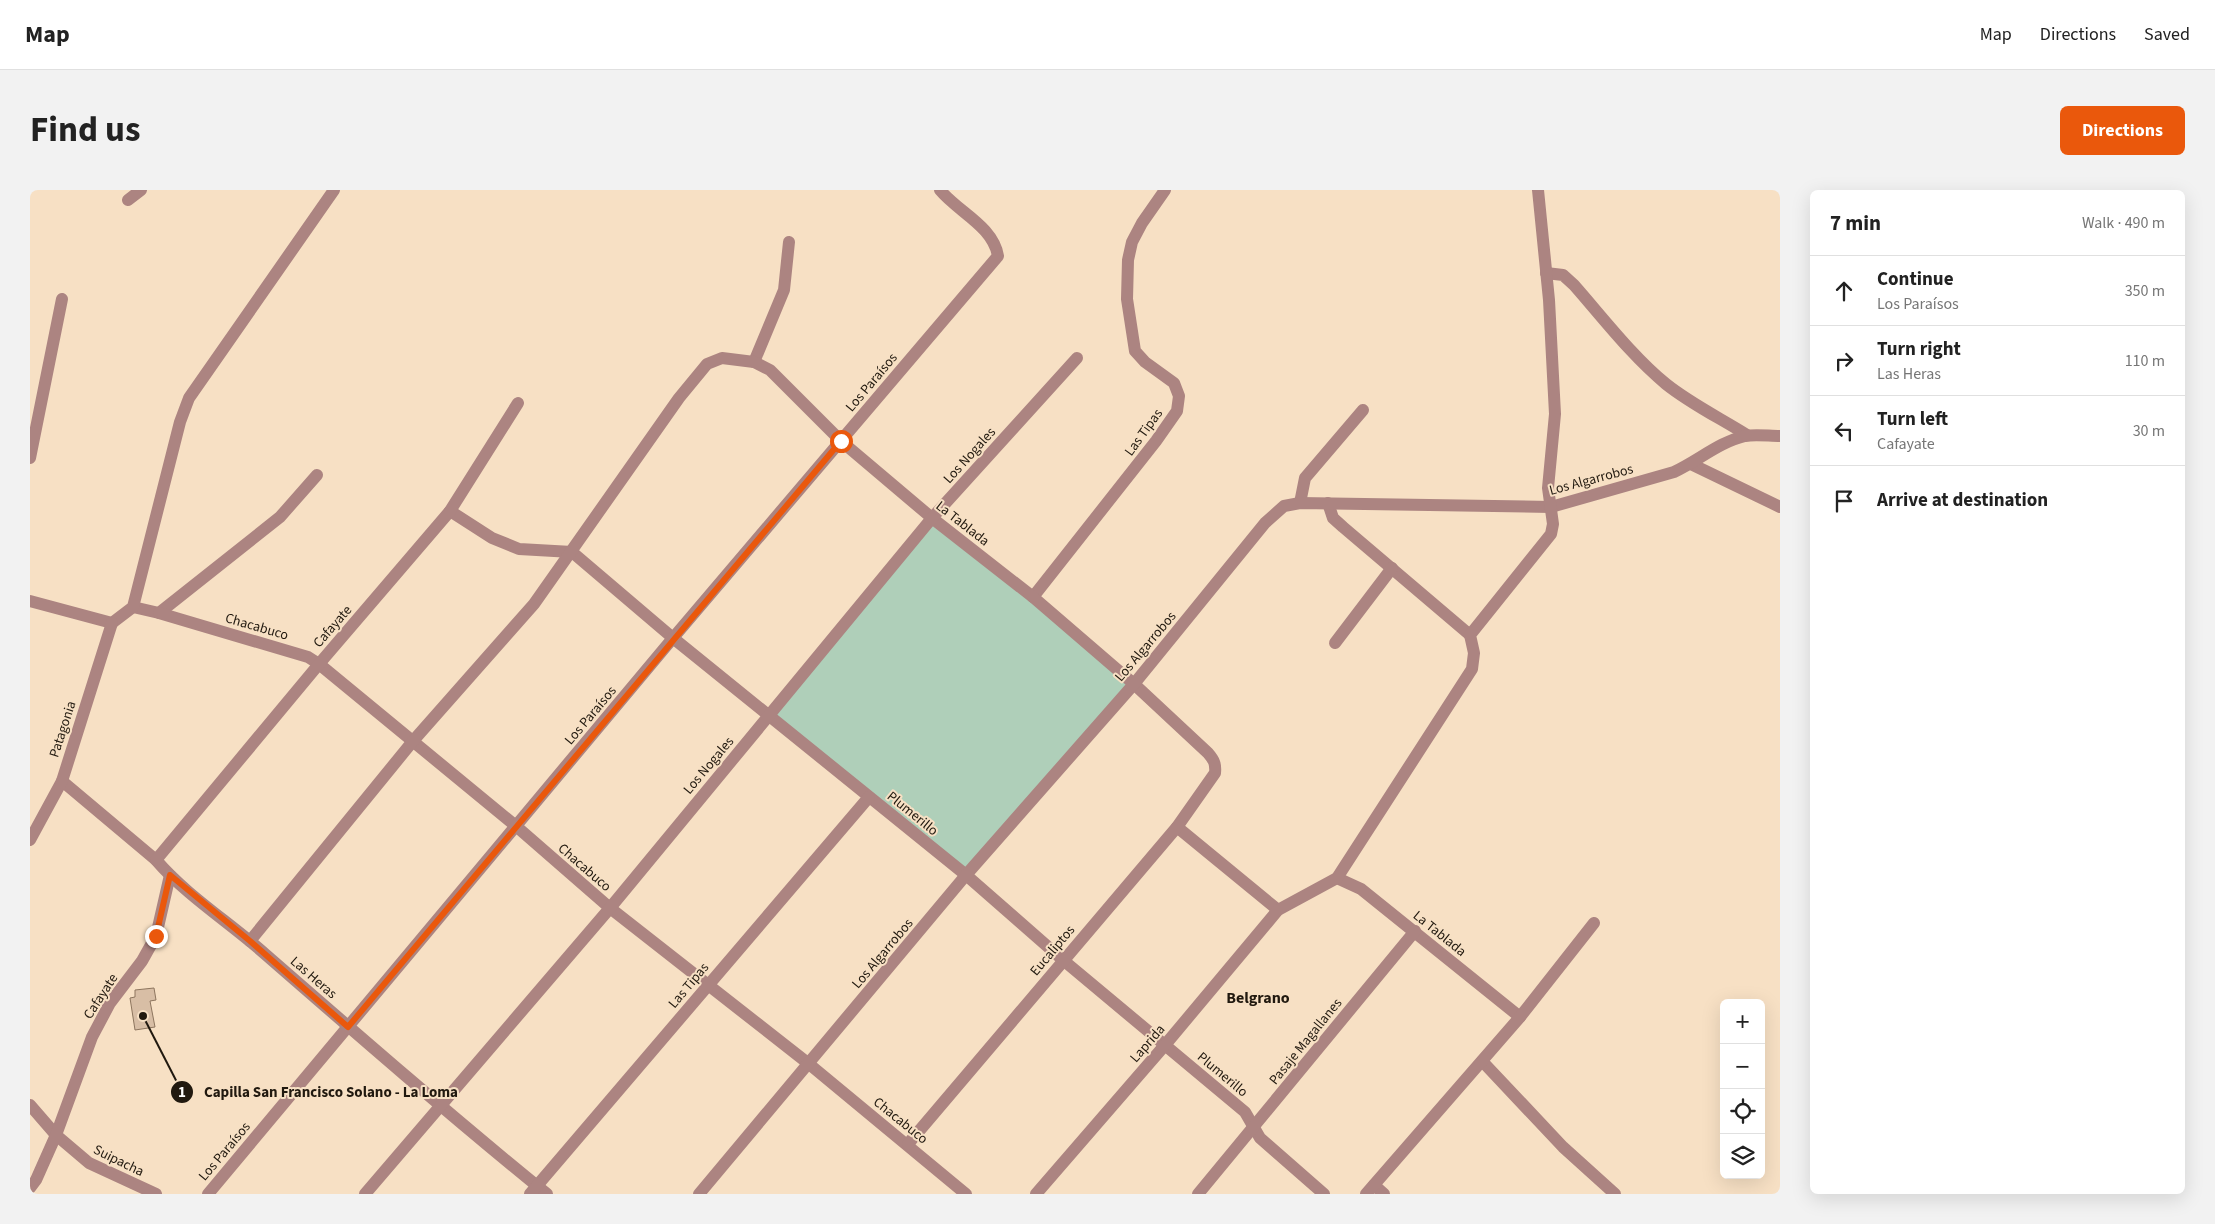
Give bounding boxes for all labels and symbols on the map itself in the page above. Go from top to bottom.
street label: Los Paraísos [841,349,903,416]
street label: Las Tipas [1120,405,1168,460]
street label: Los Nogales [939,423,1001,488]
route start [830,430,853,453]
street label: Los Algarrobos [1547,459,1636,501]
street label: La Tablada [931,496,994,551]
street label: Cafayate [309,601,357,652]
street label: Los Algarrobos [1110,607,1181,686]
street label: Chacabuco [223,608,291,646]
street label: Los Paraísos [560,682,622,749]
street label: Patagonia [44,698,81,760]
street label: Los Nogales [679,732,739,799]
street label: Plumerillo [882,787,942,841]
street label: Chacabuco [553,839,615,897]
street label: La Tablada [1408,906,1470,962]
street label: Los Algarrobos [847,914,918,993]
street label: Eucaliptos [1026,921,1080,980]
route end [145,925,168,948]
street label: Las Heras [286,952,341,1004]
street label: Las Tipas [664,958,714,1013]
street label: Cafayate [79,970,123,1023]
district label: Belgrano [1226,987,1290,1009]
street label: Pasaje Magallanes [1265,994,1347,1089]
street label: Laprida [1126,1020,1170,1067]
street label: Plumerillo [1193,1048,1252,1102]
callout: Capilla San Francisco Solano - La Loma [169,1077,468,1107]
text: 1 [178,1082,186,1103]
text: Capilla San Francisco Solano - La Loma [204,1082,458,1103]
street label: Chacabuco [869,1093,932,1149]
street label: Los Paraísos [194,1118,256,1185]
street label: Suipacha [90,1140,147,1182]

